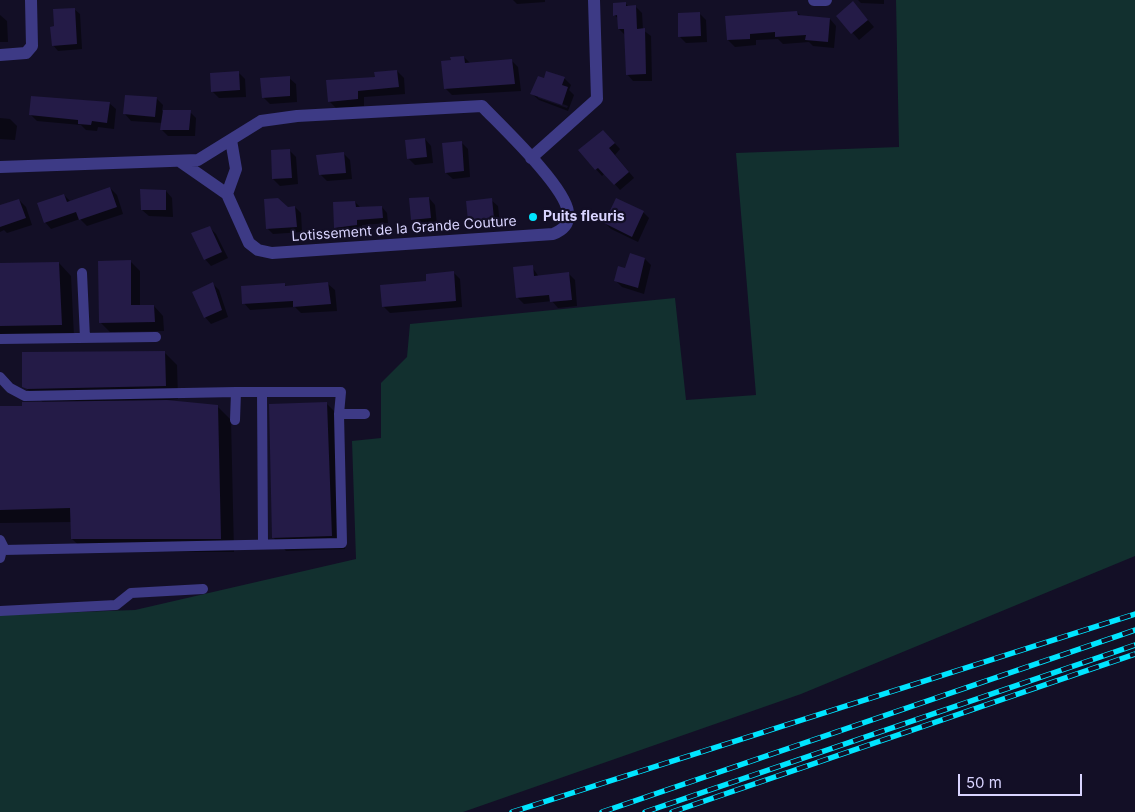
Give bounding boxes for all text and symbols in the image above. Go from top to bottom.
place label: Puits fleuris [543,209,625,225]
marker: Puits fleuris [527,211,539,223]
street label: Lotissement de la Grande Couture [291,213,517,245]
scale bar [960,764,1084,796]
text: 50 m [966,773,1002,792]

